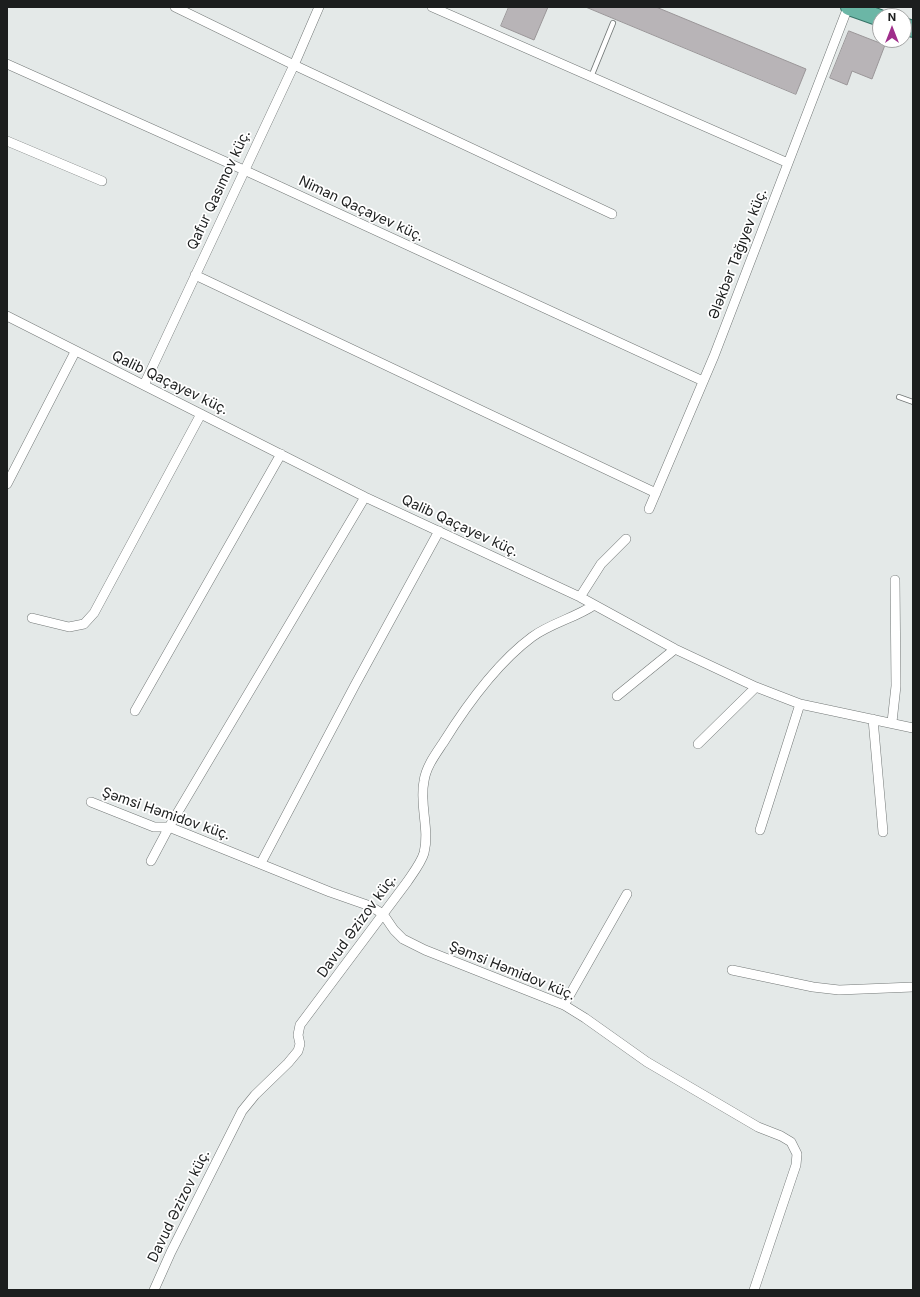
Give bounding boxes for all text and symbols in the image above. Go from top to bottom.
north arrow [872,8,912,48]
text: N [888,10,896,24]
street label: Qafur Qasımov küç. [184,127,254,253]
street label: Niman Qaçayev küç. [296,173,426,245]
street label: Ələkbər Tağıyev küç. [705,186,771,322]
street label: Qalib Qaçayev küç. [109,348,231,418]
street label: Qalib Qaçayev küç. [399,491,521,561]
street label: Şəmsi Həmidov küç. [100,784,232,844]
street label: Davud Əzizov küç. [314,871,400,981]
street label: Şəmsi Həmidov küç. [446,938,578,1004]
street label: Davud Əzizov küç. [144,1147,214,1265]

